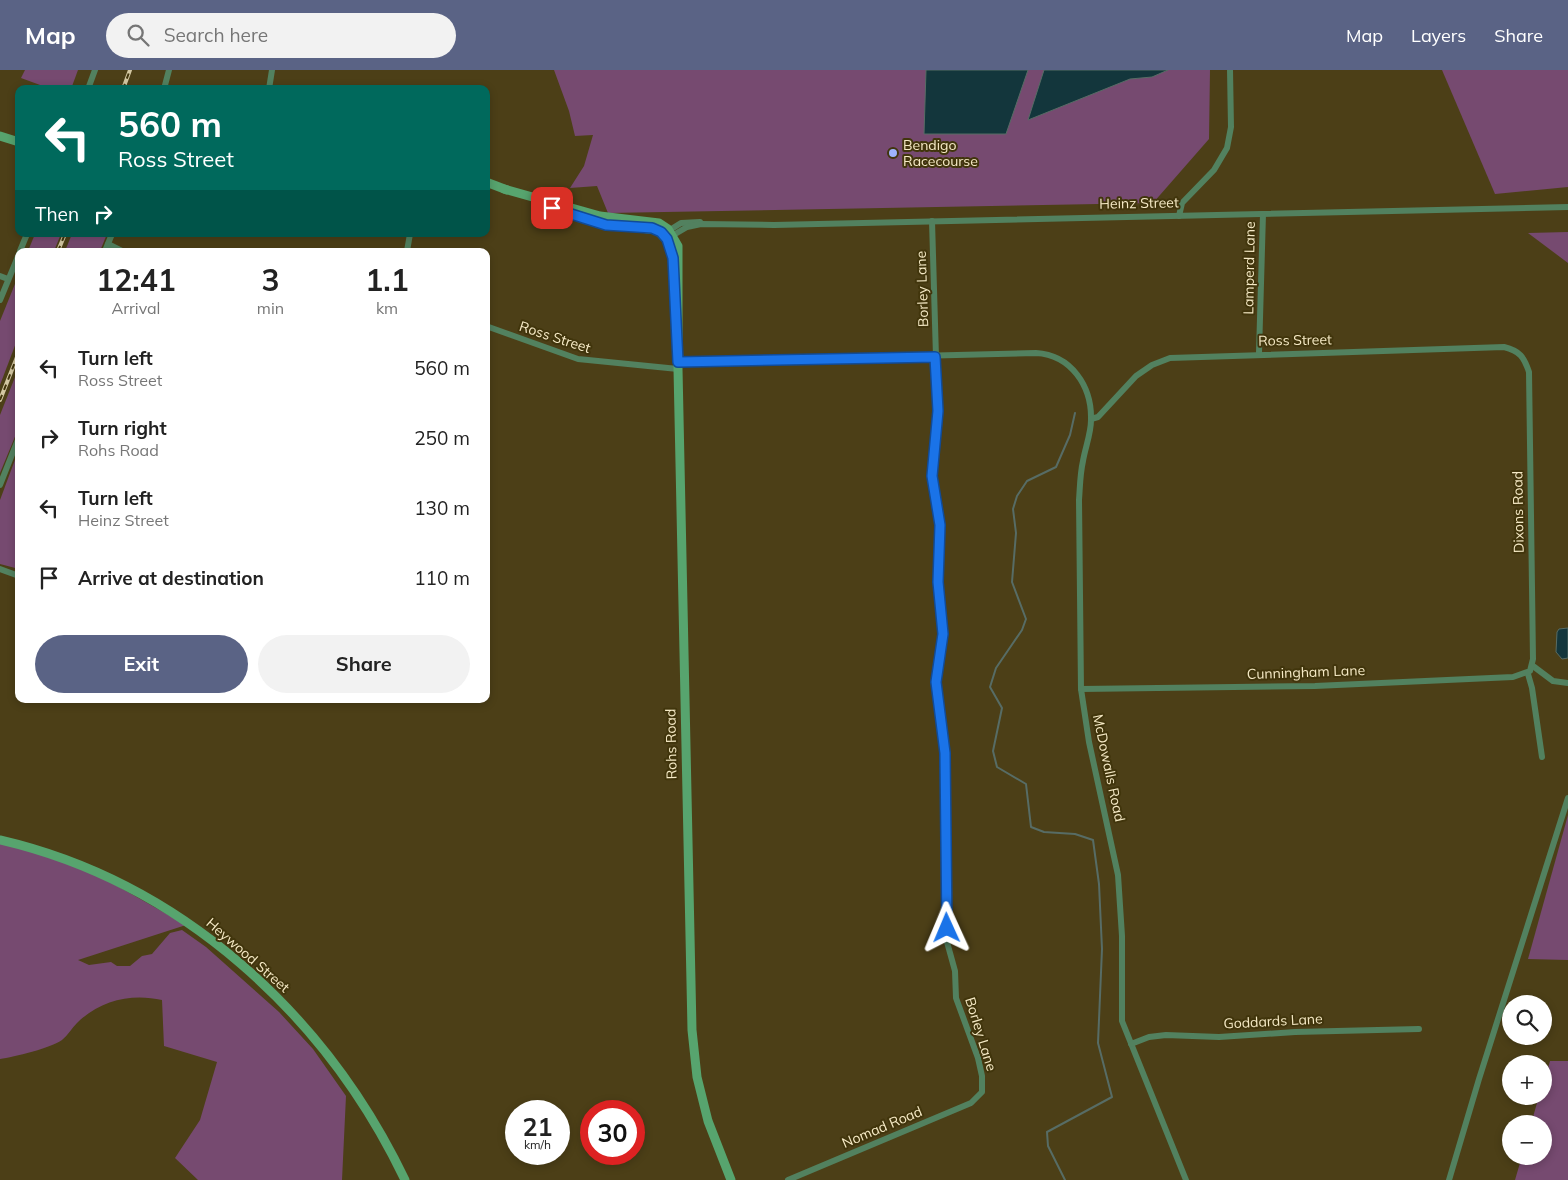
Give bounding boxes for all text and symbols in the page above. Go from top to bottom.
search box [106,13,456,58]
text: Map [25,20,76,50]
icon: search [124,21,152,49]
text: Search here [164,23,268,47]
text: Map [1346,24,1383,47]
text: Layers [1411,24,1466,47]
text: Share [1494,24,1543,47]
text: 560 m [118,102,222,146]
icon: left [35,105,100,170]
place label: Bendigo Racecourse [903,136,978,170]
text: Ross Street [118,145,234,173]
marker: Bendigo Racecourse [887,147,899,159]
pin [531,187,573,229]
street label: Heinz Street [1099,193,1179,213]
icon: arrive [538,194,566,222]
icon: right [89,200,117,228]
text: Then [35,202,79,226]
street label: Lamperd Lane [1239,221,1259,315]
street label: Borley Lane [912,251,932,327]
text: 12:41 [96,261,176,299]
text: 3 [261,261,279,299]
text: 1.1 [365,261,409,299]
text: Arrival [111,298,160,318]
text: min [257,298,284,318]
text: km [376,298,398,318]
street label: Ross Street [517,317,593,357]
street label: Ross Street [1258,330,1332,350]
text: Turn left [78,346,153,370]
icon: left [35,354,63,382]
text: 560 m [414,356,470,380]
text: Ross Street [78,370,162,390]
text: Turn right [78,416,167,440]
icon: right [35,424,63,452]
text: 250 m [414,426,470,450]
text: Rohs Road [78,440,159,460]
street label: Dixons Road [1508,471,1528,553]
text: Turn left [78,486,153,510]
icon: left [35,494,63,522]
text: 130 m [414,496,470,520]
text: Heinz Street [78,510,169,530]
icon: arrive [35,564,63,592]
text: Arrive at destination [78,566,264,590]
text: 110 m [414,566,470,590]
button: Exit [35,635,248,693]
button: Share [258,635,470,693]
street label: Cunningham Lane [1247,661,1365,683]
street label: Rohs Road [661,709,681,779]
street label: McDowalls Road [1089,713,1129,823]
position arrow [920,901,972,953]
street label: Heywood Street [203,914,293,996]
street label: Borley Lane [961,995,1001,1073]
map controls [1502,995,1552,1165]
button: search [1502,995,1552,1045]
street label: Goddards Lane [1223,1009,1323,1033]
button: + [1502,1055,1552,1105]
speed limit sign: 30 [580,1100,645,1165]
street label: Nomad Road [839,1102,925,1152]
text: 21 [522,1111,553,1142]
button: − [1502,1115,1552,1165]
text: km/h [524,1137,551,1152]

